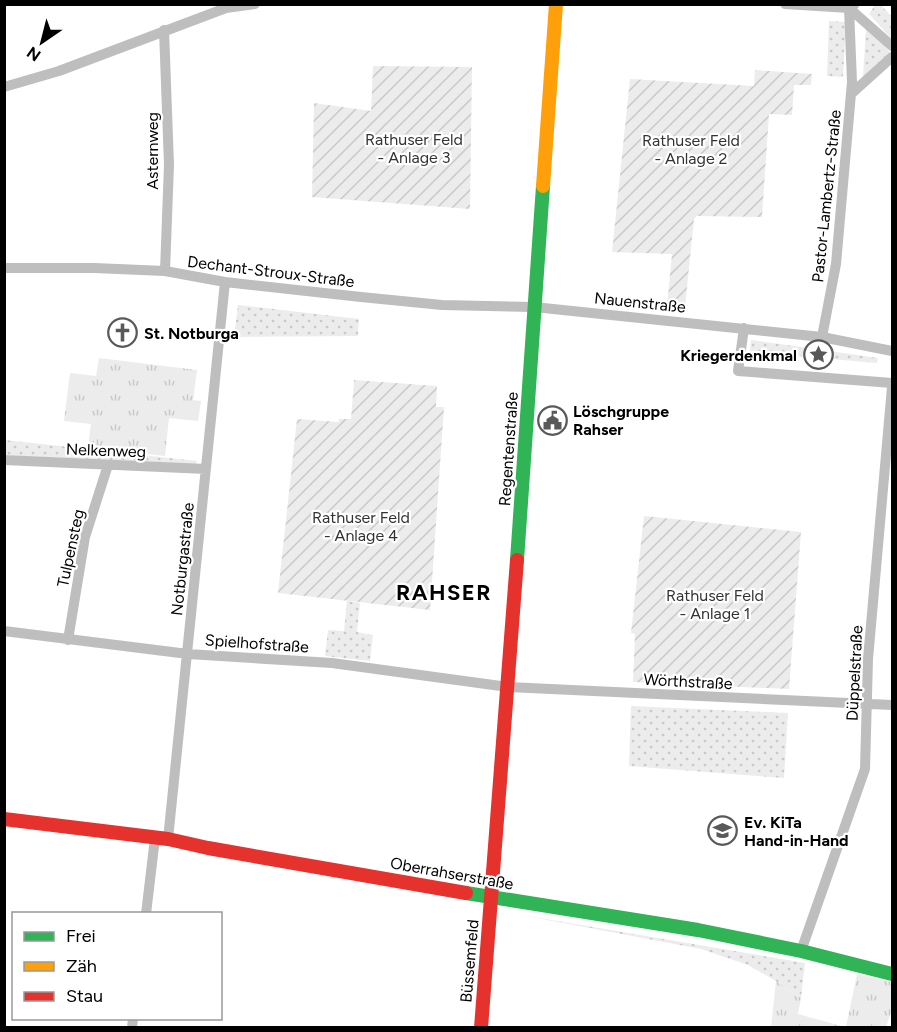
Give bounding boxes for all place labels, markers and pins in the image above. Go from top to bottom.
church icon: St. Notburga [107,317,139,349]
place label: St. Notburga [144,324,239,343]
place icon: Kriegerdenkmal [802,339,834,371]
place label: Kriegerdenkmal [680,346,797,365]
place label: Löschgruppe Rahser [573,402,669,439]
public building icon: Löschgruppe Rahser [536,404,568,436]
place label: Ev. KiTa Hand-in-Hand [744,813,849,850]
school or university icon: Ev. KiTa Hand-in-Hand [707,815,739,847]

